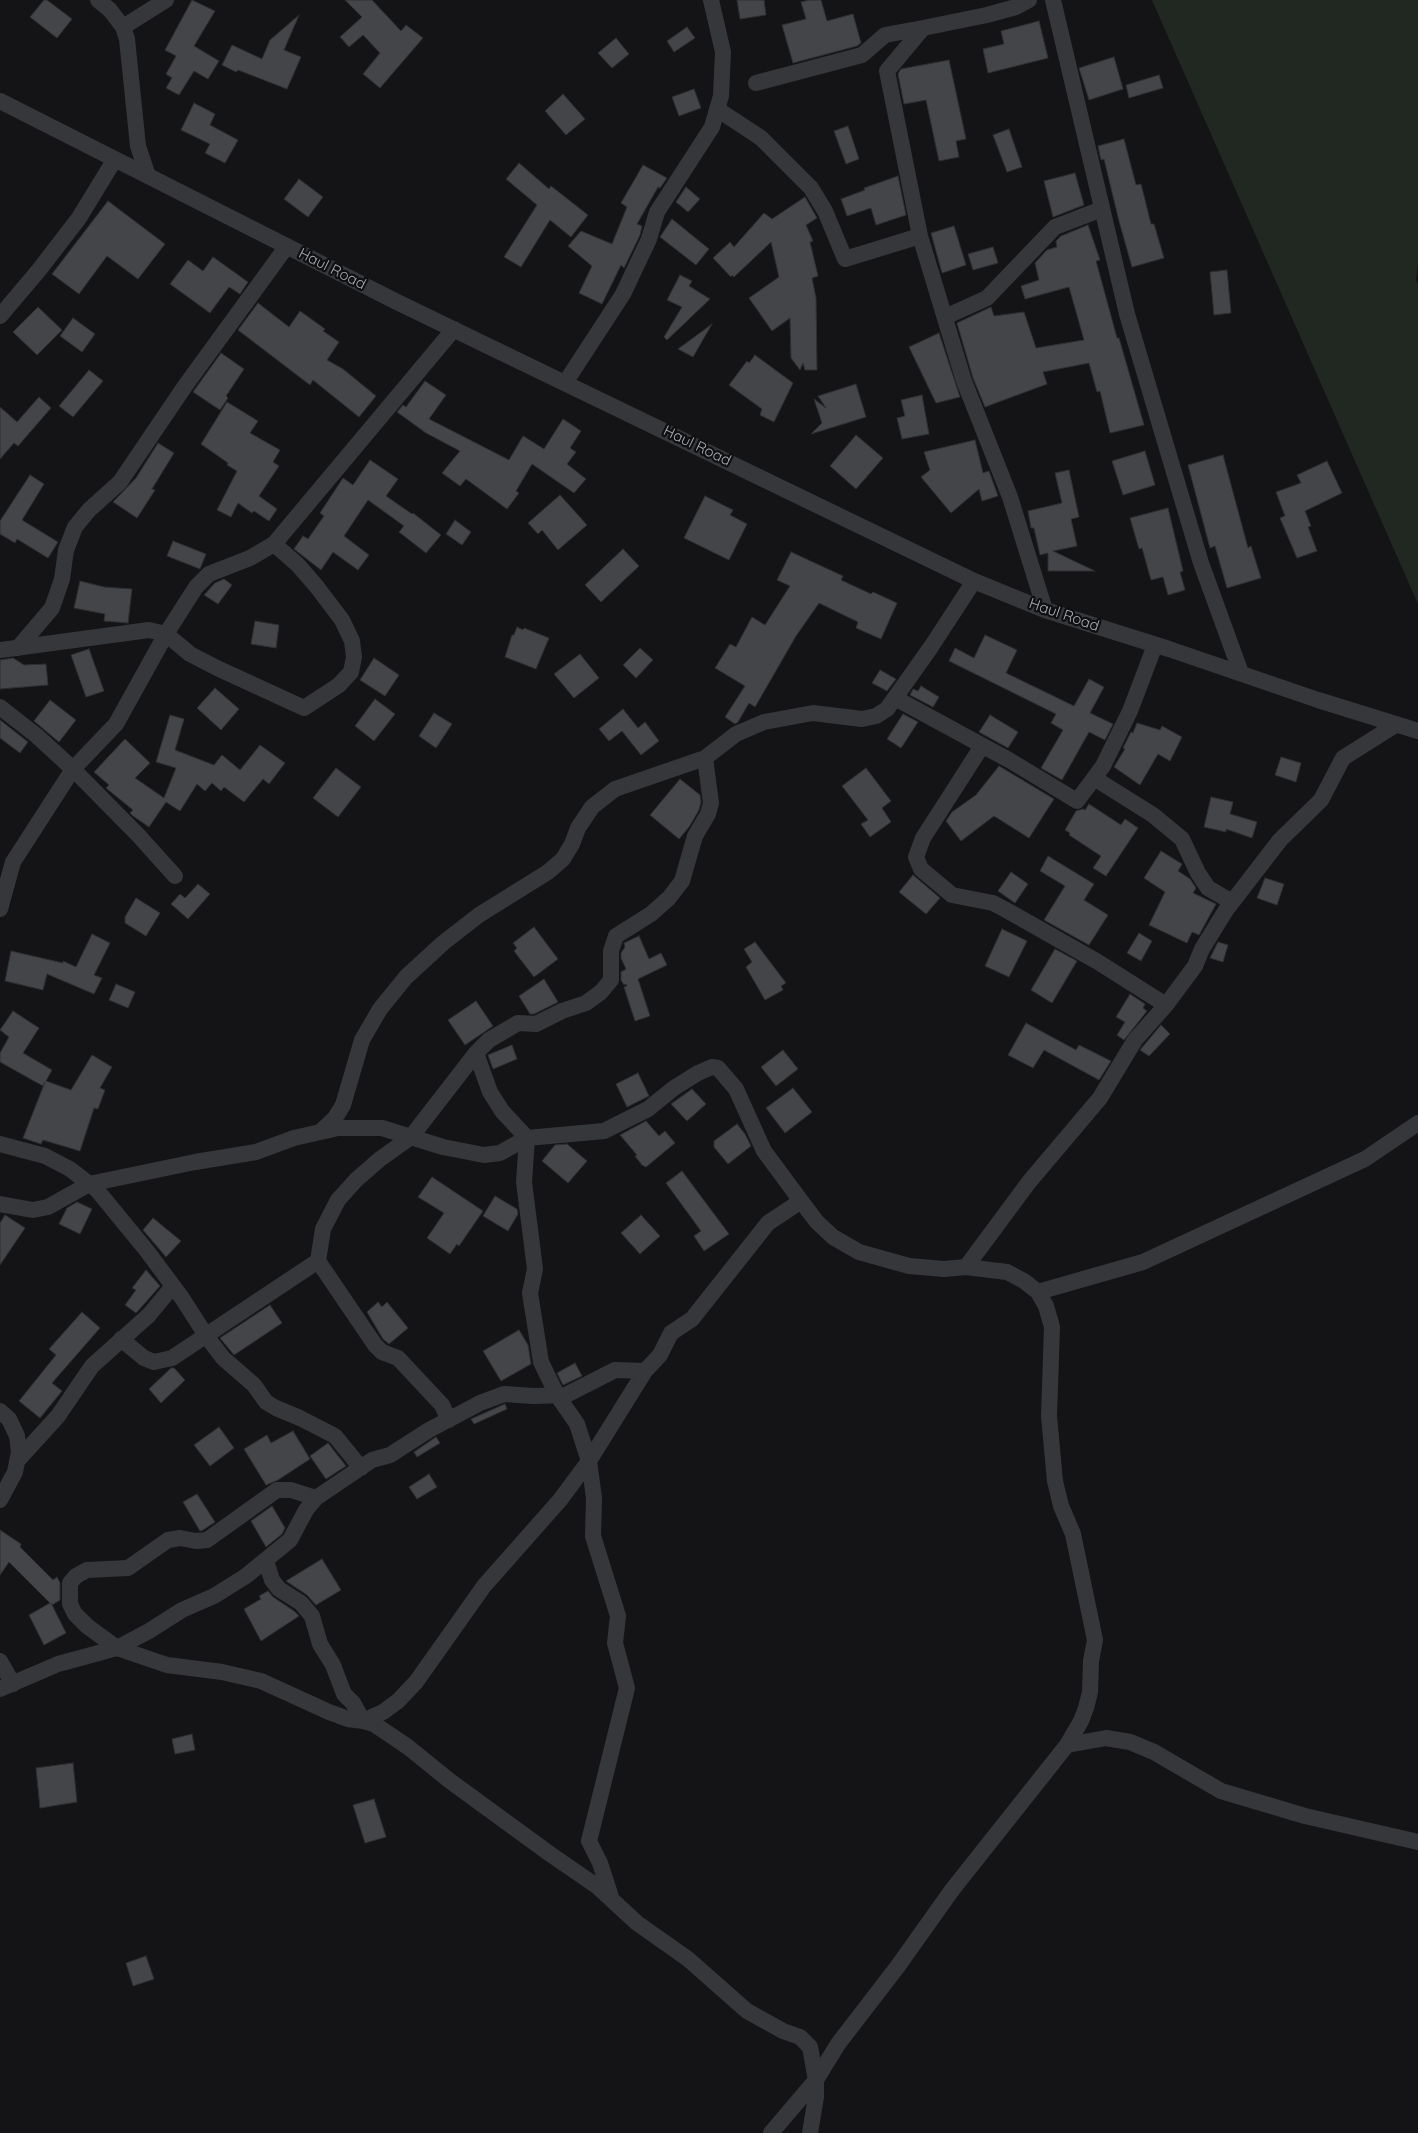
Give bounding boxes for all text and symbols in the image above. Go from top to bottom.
street label: Haul Road [295,244,369,294]
street label: Haul Road [660,422,734,470]
street label: Haul Road [1027,595,1101,635]

